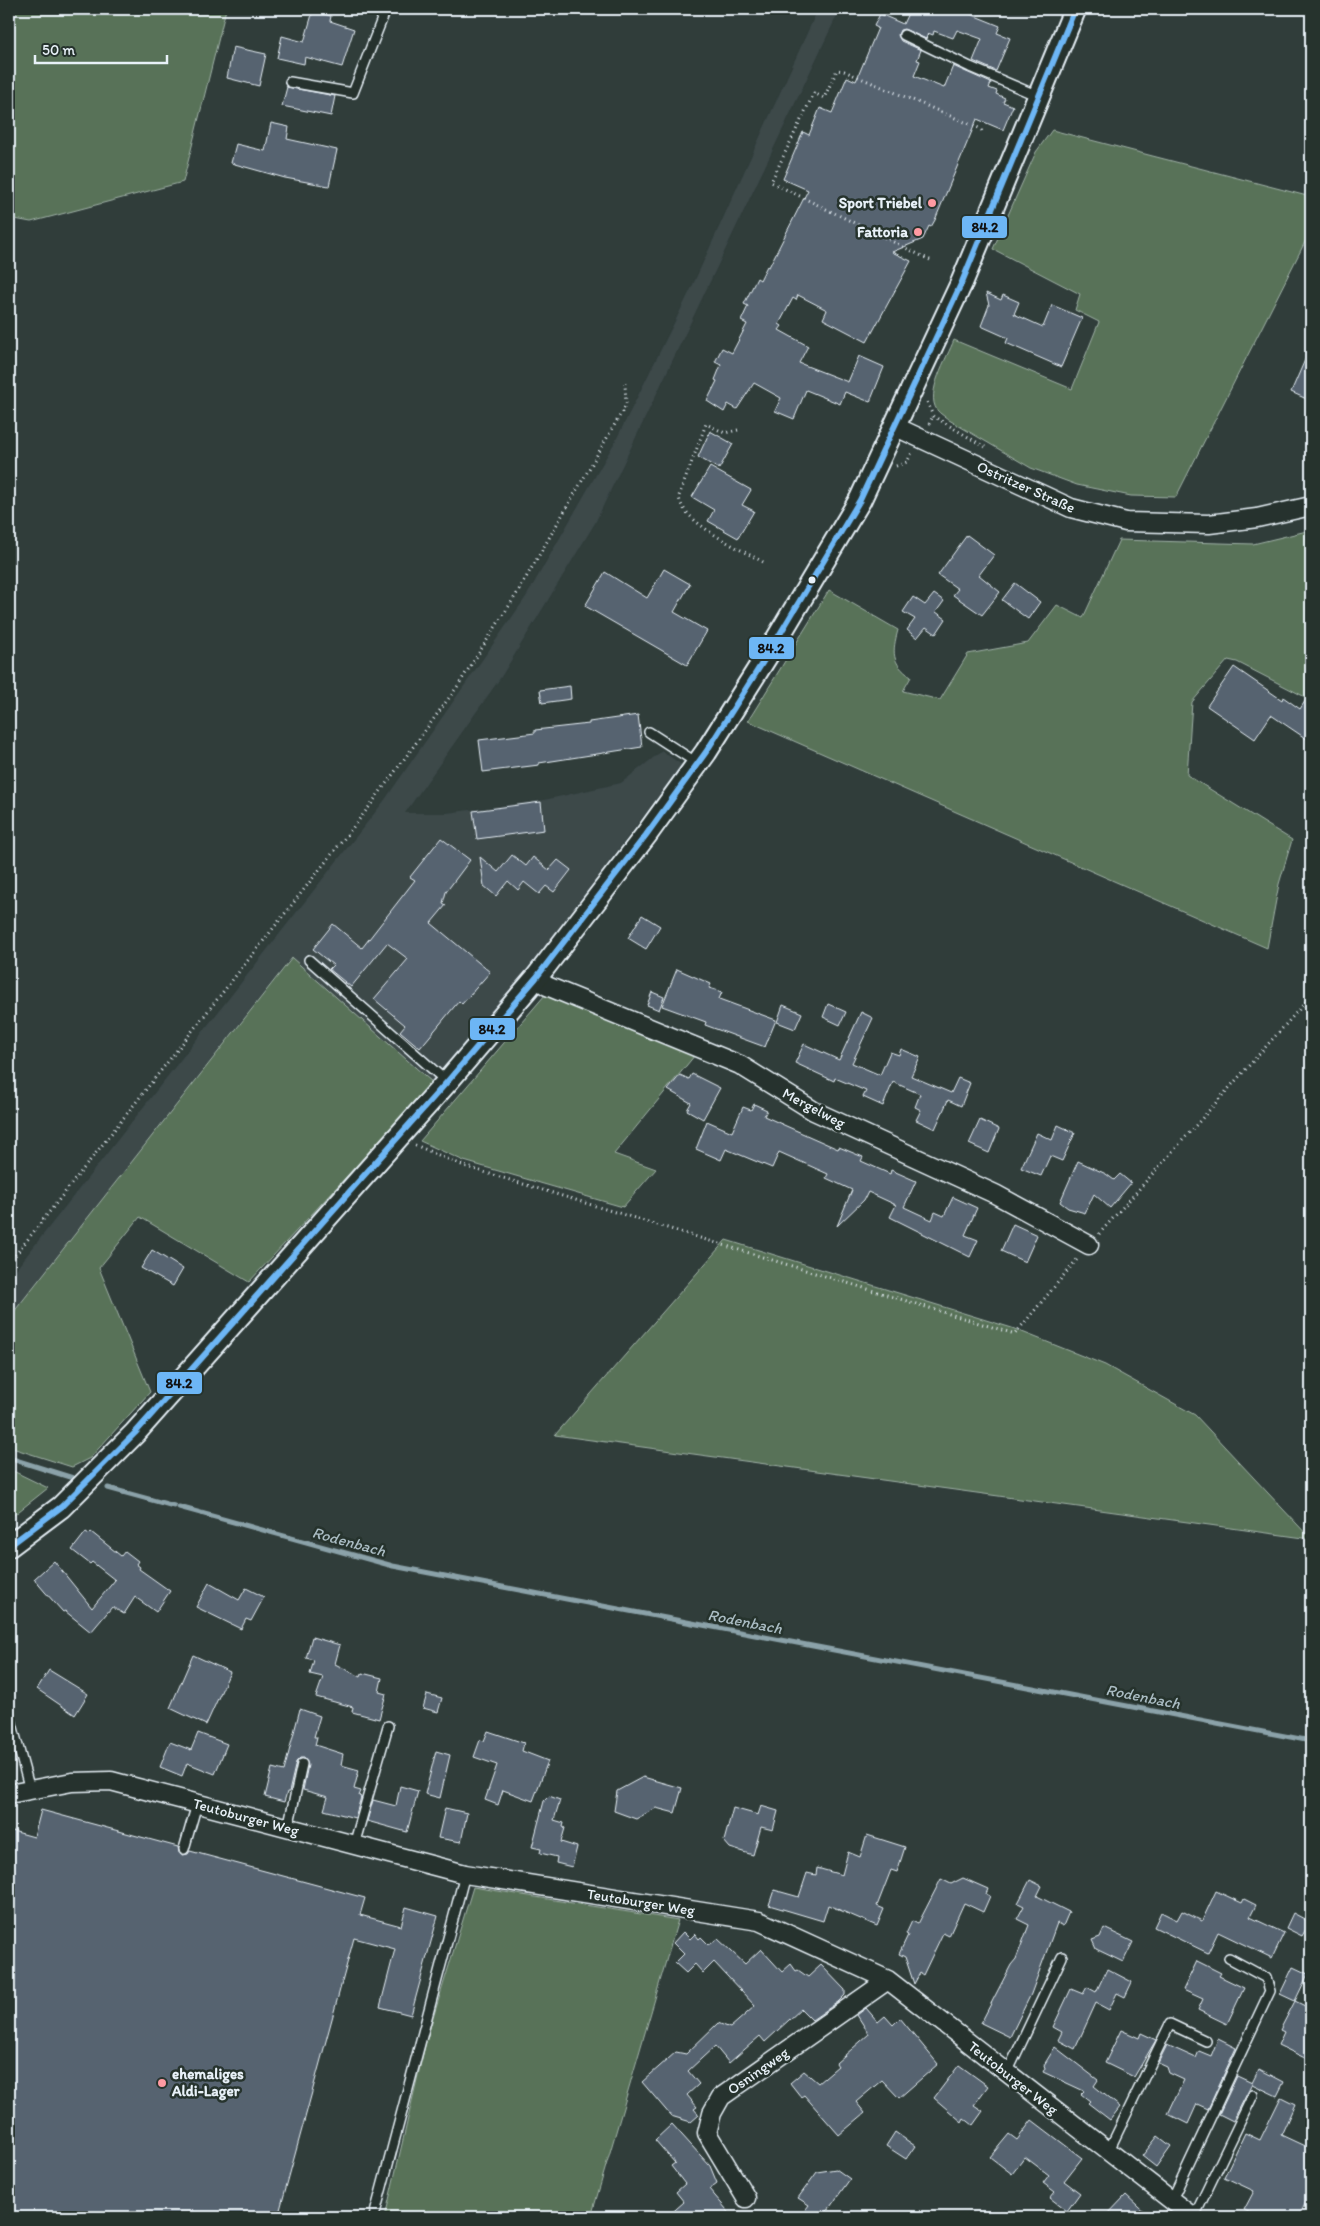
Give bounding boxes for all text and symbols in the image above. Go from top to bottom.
scale bar [35,32,168,64]
text: 50 m [42,41,75,59]
place label: Sport Triebel [839,194,923,213]
marker: Sport Triebel [926,197,938,209]
line badge: 84.2 [961,215,1008,239]
text: 84.2 [972,219,999,236]
place label: Fattoria [857,223,908,241]
marker: Fattoria [912,226,924,238]
street label: Ostritzer Straße [974,457,1078,517]
unlabelled marker [807,575,817,585]
line badge: 84.2 [748,636,795,660]
text: 84.2 [758,640,785,657]
line badge: 84.2 [469,1017,516,1041]
text: 84.2 [479,1021,506,1038]
street label: Mergelweg [779,1084,849,1132]
line badge: 84.2 [156,1371,203,1395]
text: 84.2 [166,1375,193,1392]
water label: Rodenbach [310,1523,388,1561]
water label: Rodenbach [706,1605,784,1638]
water label: Rodenbach [1104,1680,1182,1713]
street label: Teutoburger Weg [191,1794,301,1840]
street label: Teutoburger Weg [586,1885,697,1919]
street label: Teutoburger Weg [964,2037,1062,2119]
street label: Osningweg [724,2043,792,2099]
place label: ehemaliges Aldi-Lager [171,2065,244,2101]
marker: ehemaliges Aldi-Lager [156,2077,168,2089]

